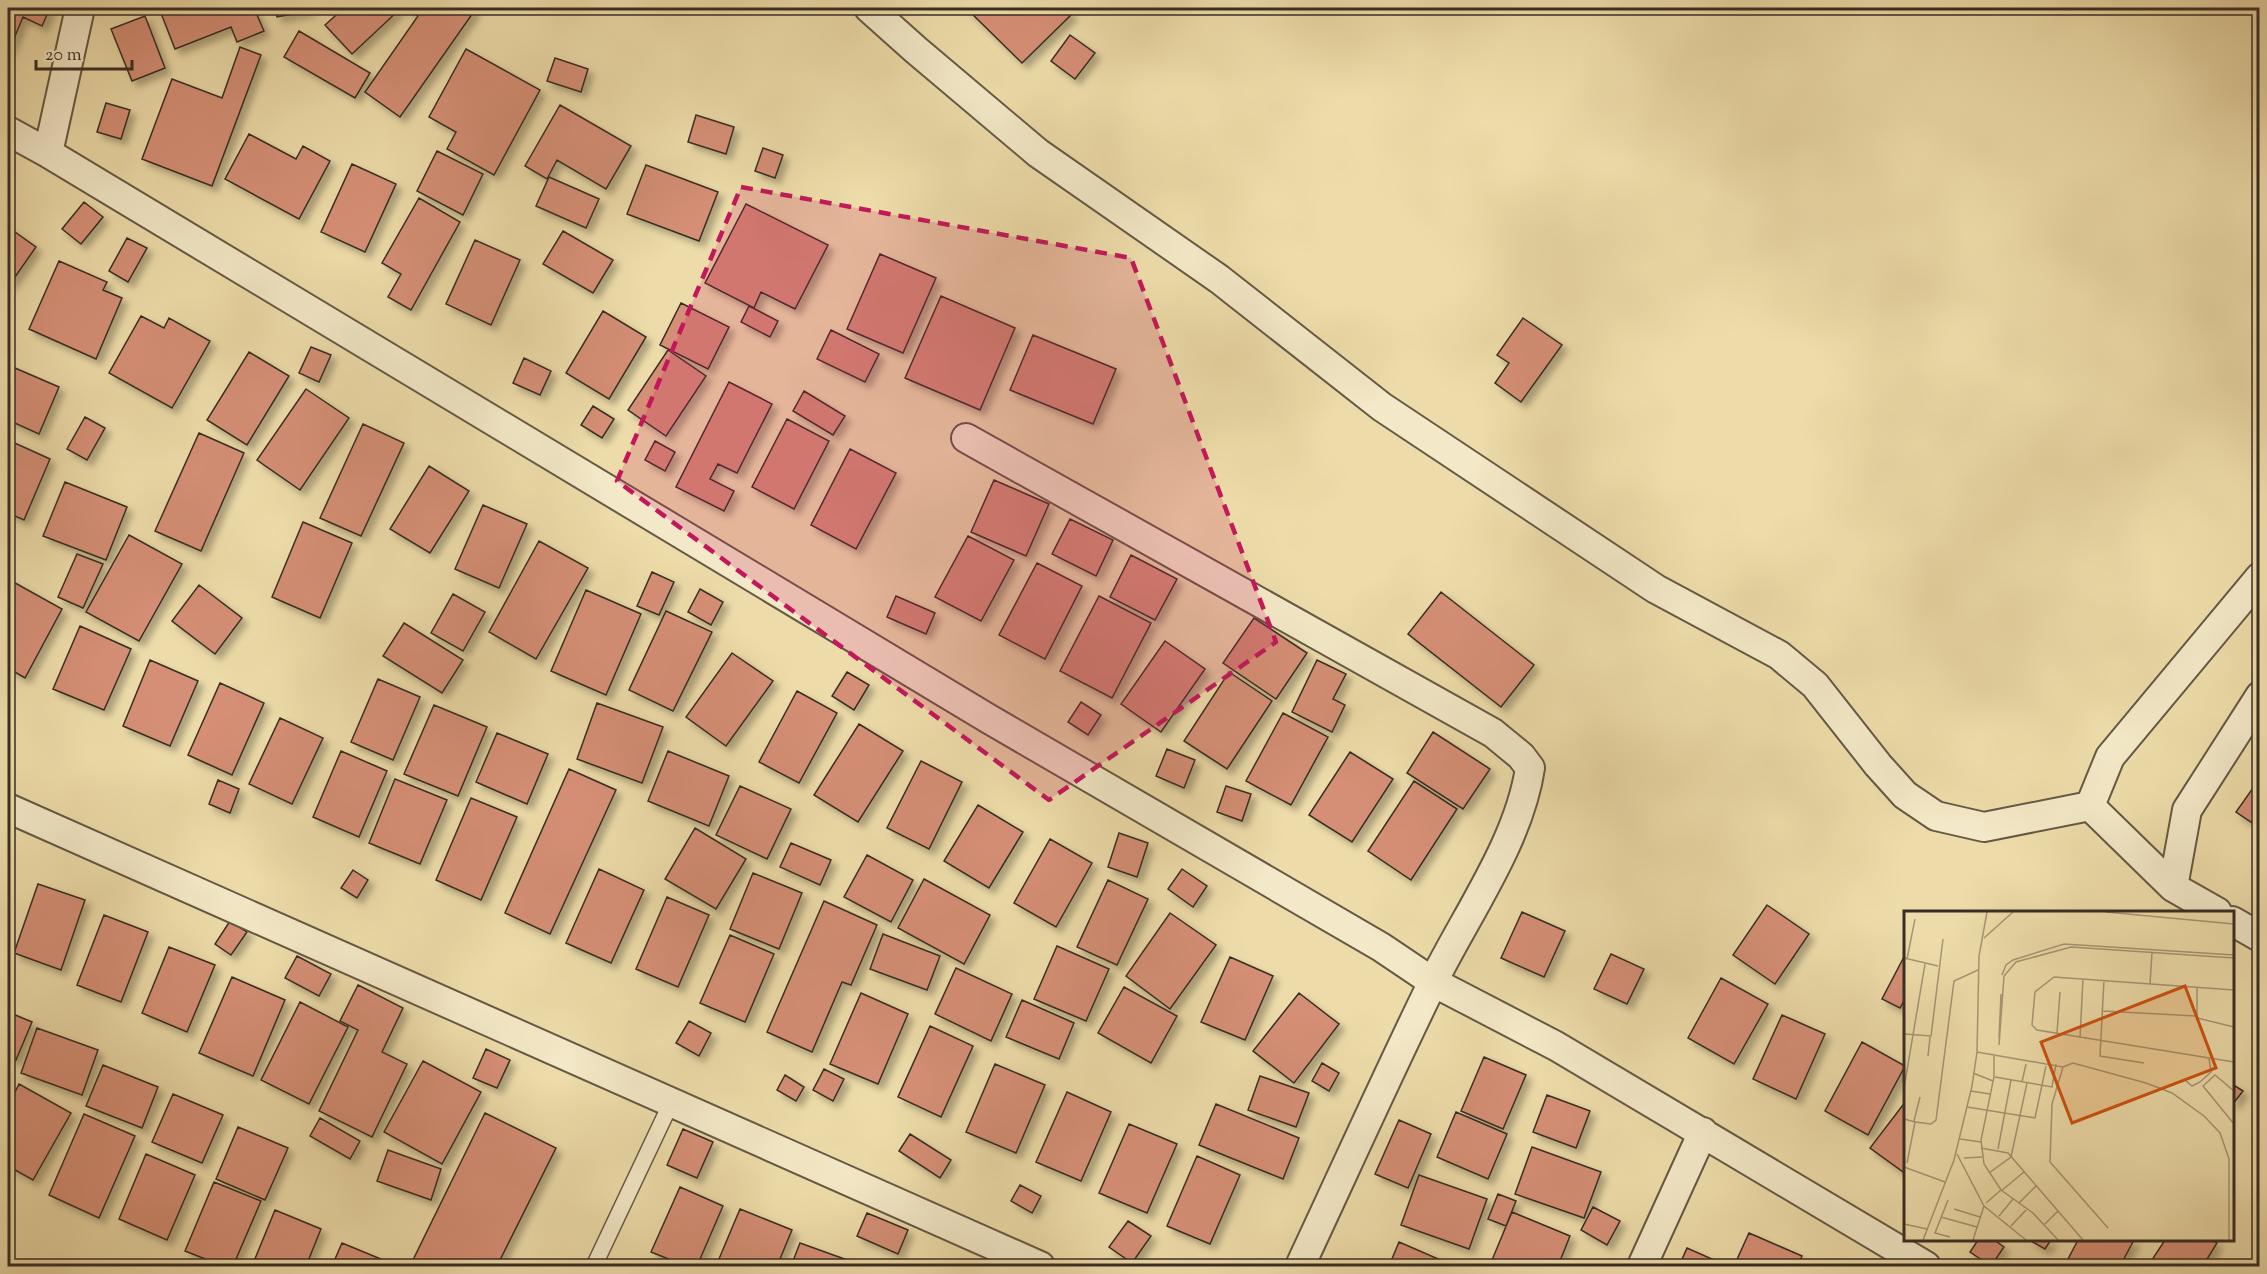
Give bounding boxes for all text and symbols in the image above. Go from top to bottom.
scale bar [36,33,132,71]
text: 20 m [45,43,82,69]
inset map [1904,911,2234,1241]

